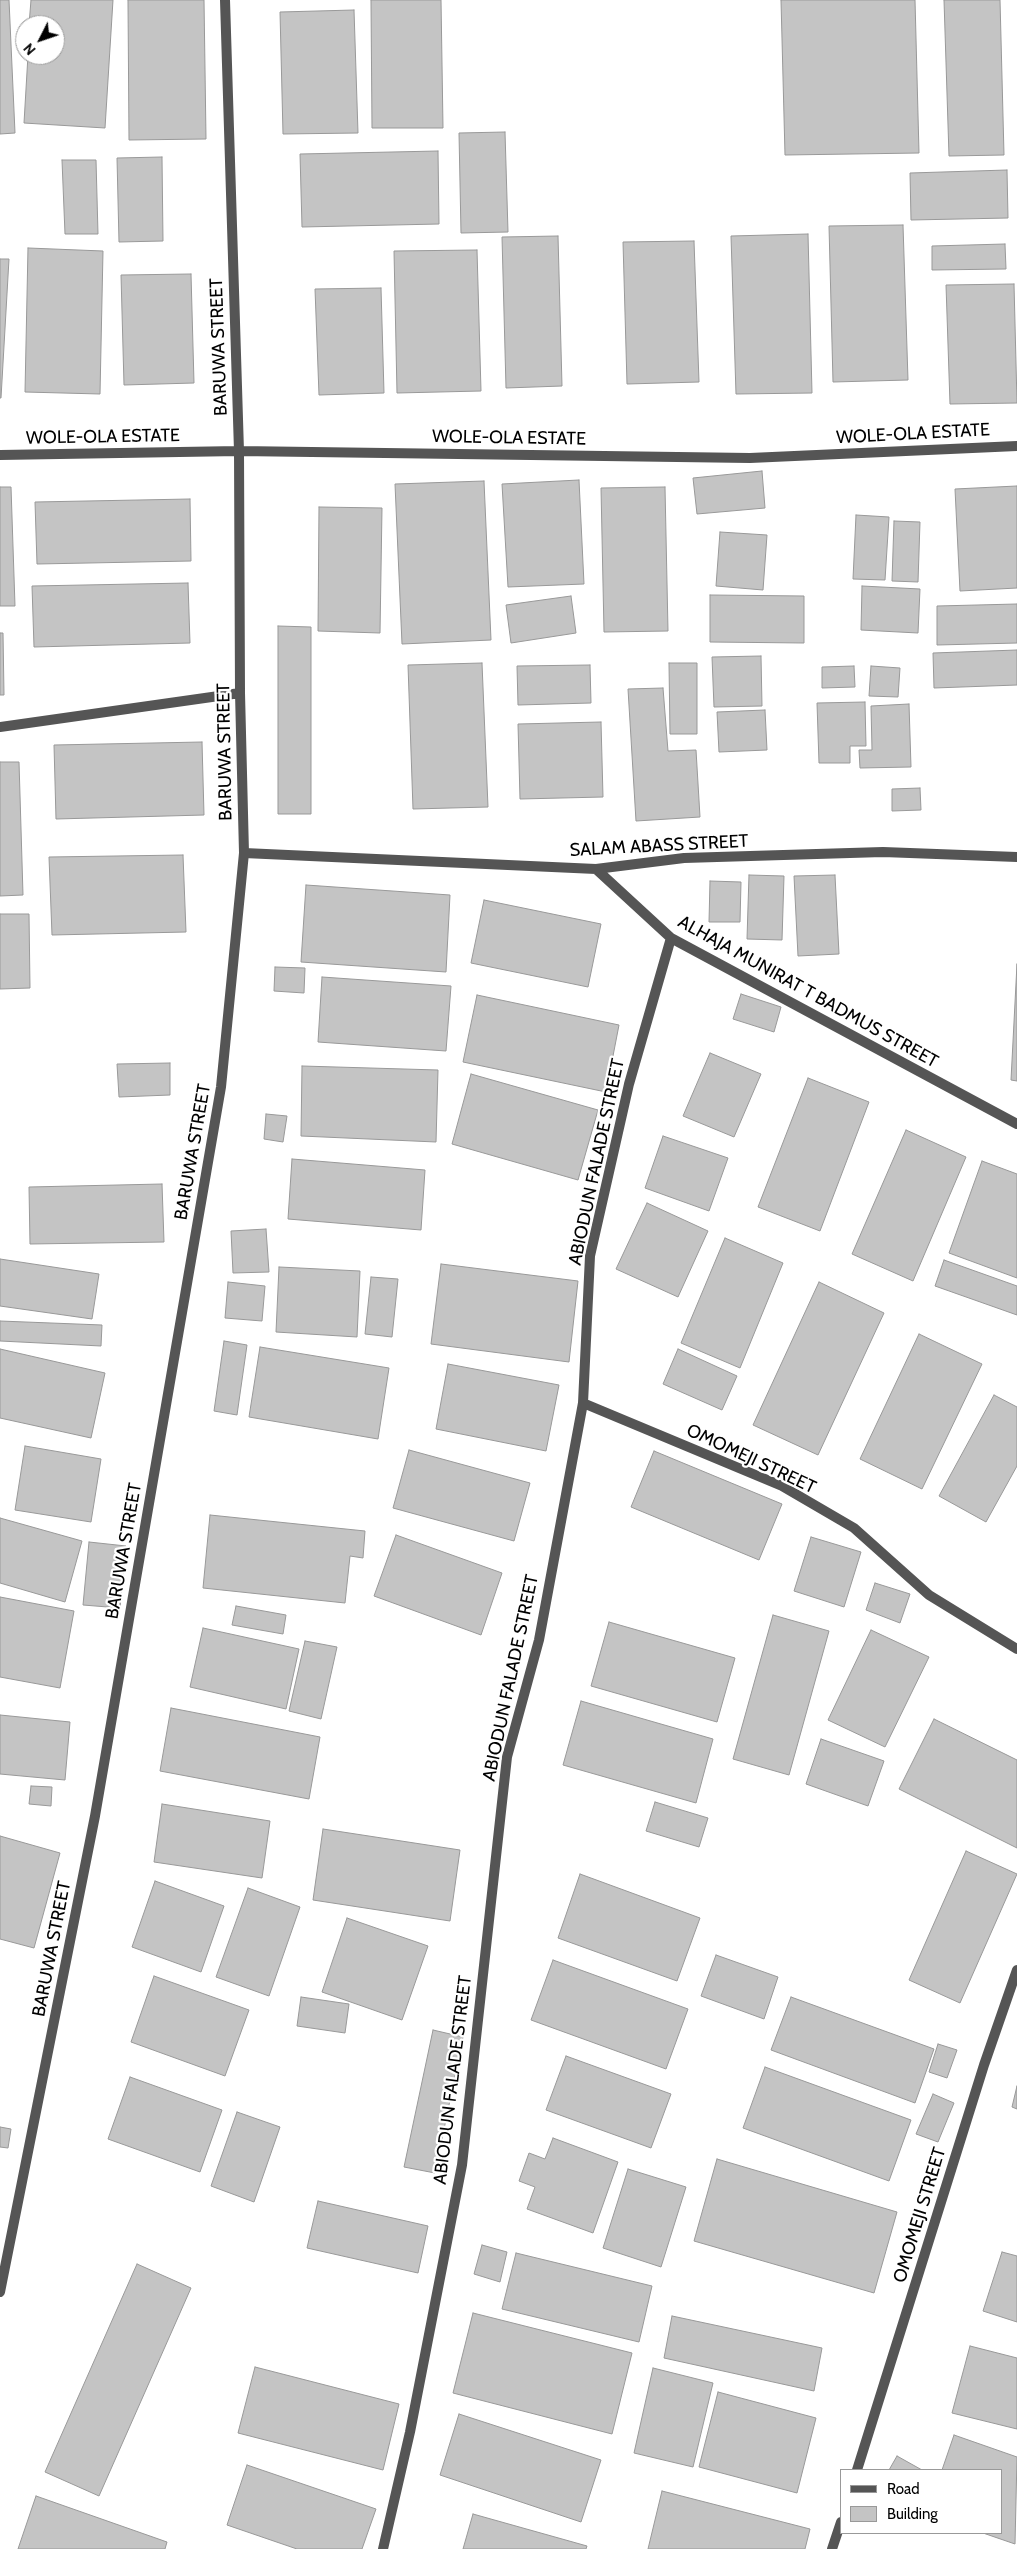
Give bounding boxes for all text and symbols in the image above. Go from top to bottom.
north arrow [15,15,65,65]
text: N [19,40,39,59]
street label: BARUWA STREET [206,278,232,416]
street label: WOLE-OLA ESTATE [836,419,990,449]
street label: WOLE-OLA ESTATE [26,425,180,449]
street label: WOLE-OLA ESTATE [432,426,586,450]
street label: BARUWA STREET [213,683,237,821]
street label: SALAM ABASS STREET [569,831,749,861]
street label: ALHAJA MUNIRAT T BADMUS STREET [674,911,942,1073]
street label: ABIODUN FALADE STREET [565,1057,629,1267]
street label: BARUWA STREET [170,1082,216,1222]
street label: OMOMEJI STREET [683,1420,819,1498]
street label: BARUWA STREET [101,1481,147,1621]
street label: ABIODUN FALADE STREET [479,1573,543,1783]
street label: BARUWA STREET [28,1879,76,2019]
street label: ABIODUN FALADE STREET [429,1974,477,2186]
street label: OMOMEJI STREET [889,2145,951,2285]
legend [840,2469,1002,2534]
text: Road [887,2480,920,2498]
text: Building [887,2505,938,2523]

